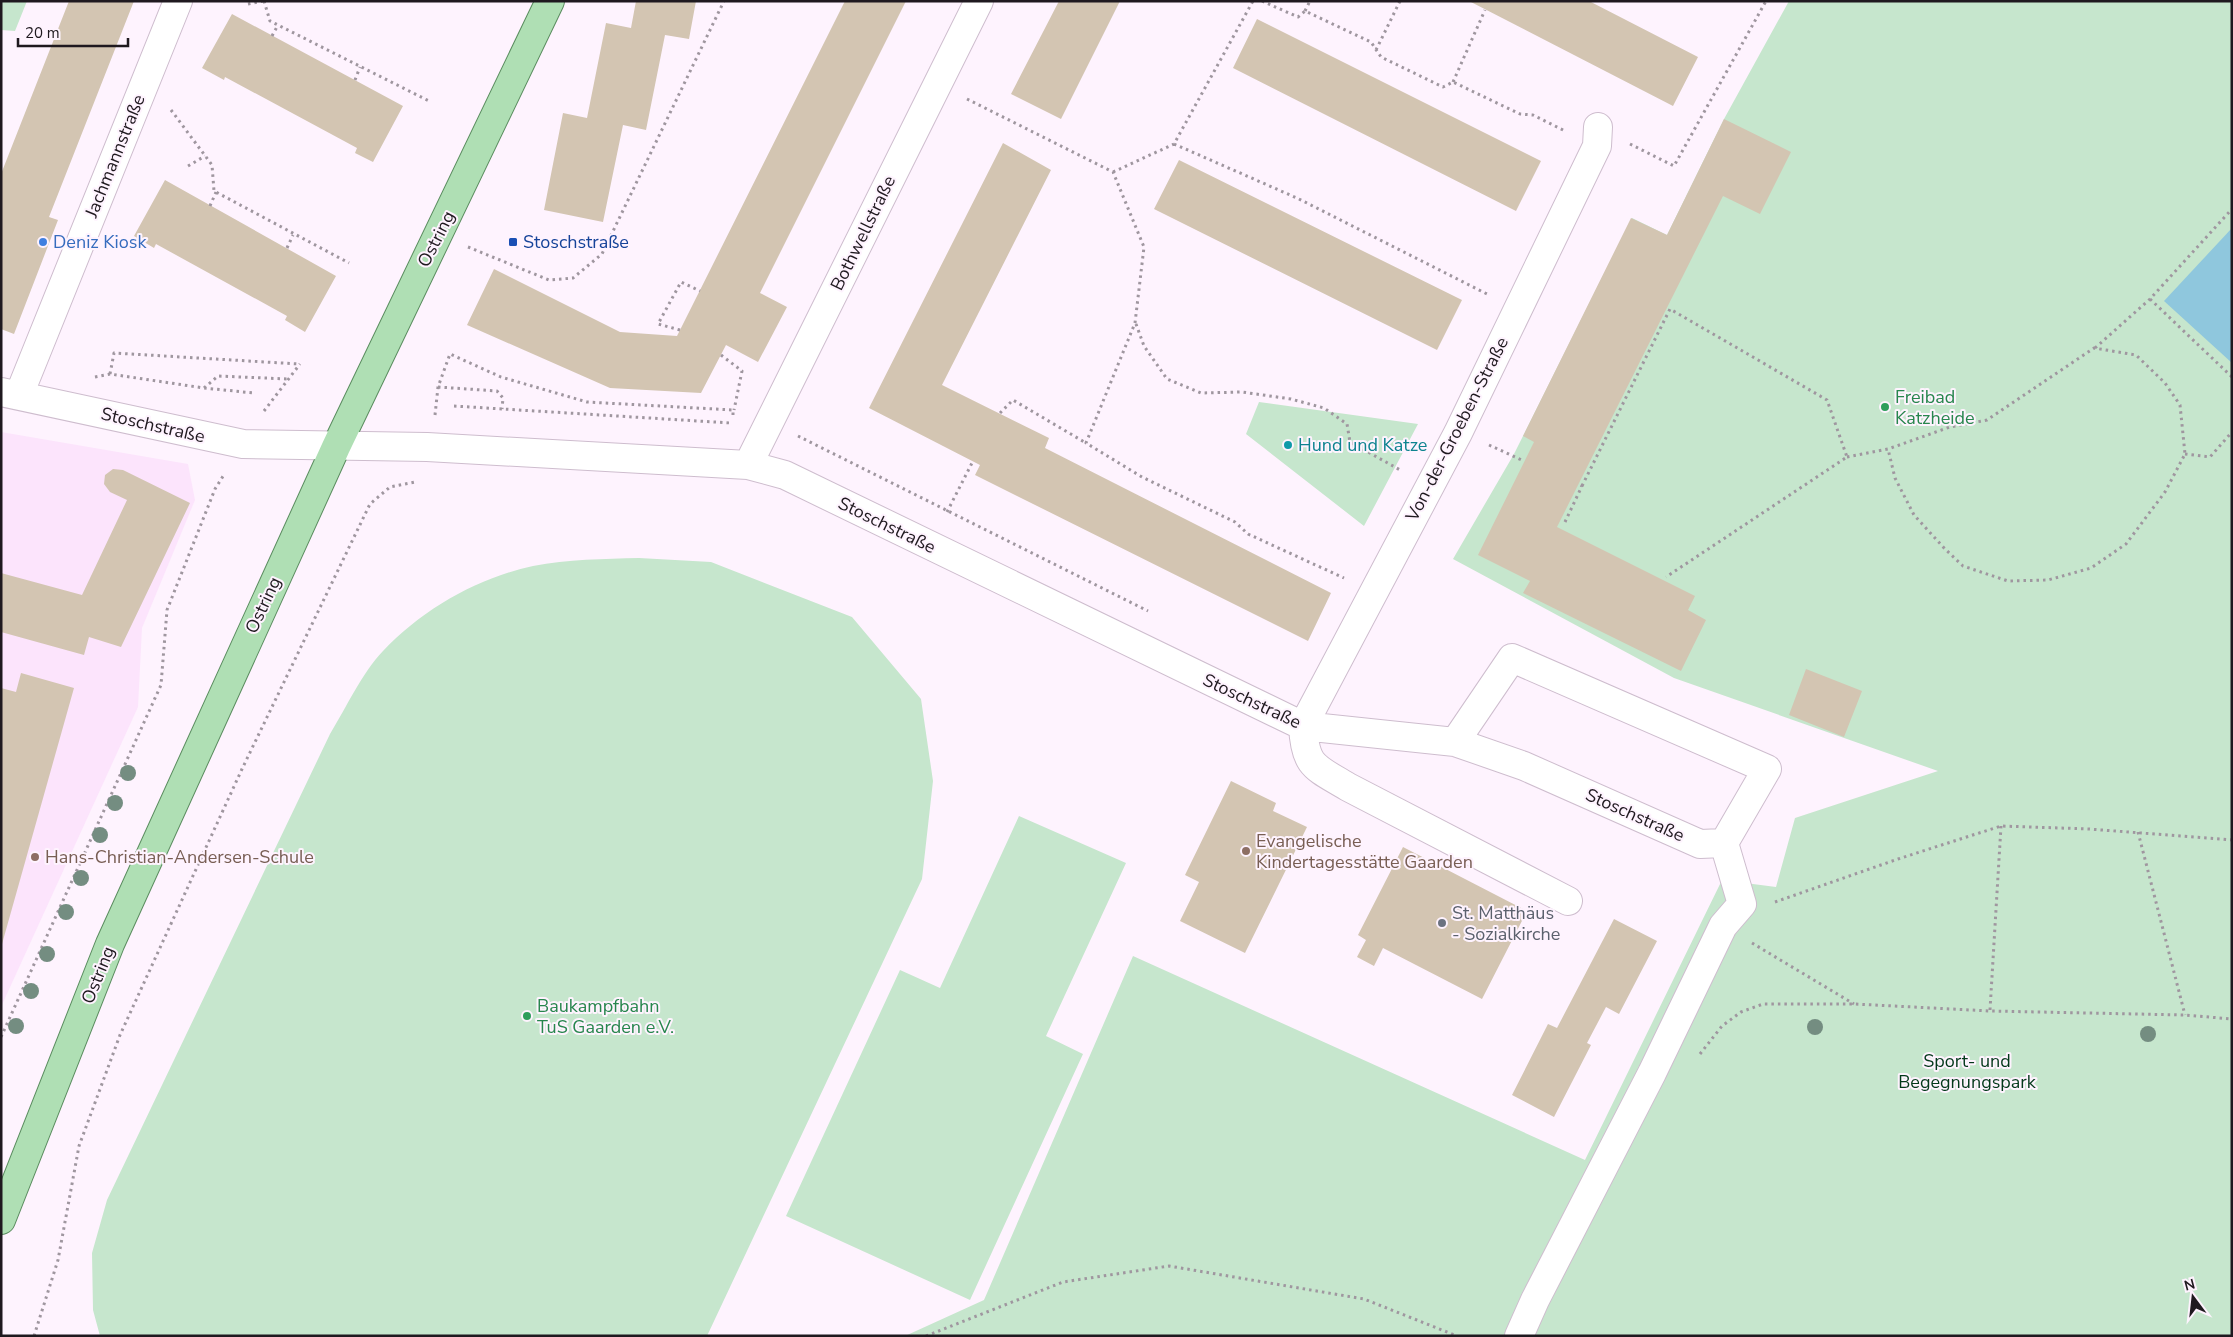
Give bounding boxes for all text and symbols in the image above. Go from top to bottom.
scale bar [18,15,128,47]
text: 20 m [25,23,60,43]
street label: Jachmannstraße [79,91,151,222]
street label: Bothwellstraße [825,172,901,294]
street label: Ostring [412,207,460,271]
place label: Deniz Kiosk [53,230,147,254]
place label: Stoschstraße [523,230,629,254]
marker: Deniz Kiosk [37,236,49,248]
marker: Stoschstraße [507,236,519,248]
street label: Von-der-Groeben-Straße [1400,333,1514,526]
place label: Freibad Katzheide [1895,385,1974,430]
street label: Stoschstraße [99,401,207,449]
marker: Freibad Katzheide [1879,401,1891,413]
place label: Hund und Katze [1298,433,1427,457]
marker: Hund und Katze [1282,439,1294,451]
street label: Stoschstraße [834,491,940,559]
street label: Ostring [239,573,287,637]
street label: Stoschstraße [1199,668,1305,734]
street label: Stoschstraße [1582,783,1688,847]
place label: Evangelische Kindertagesstätte Gaarden [1256,829,1473,874]
place label: Hans-Christian-Andersen-Schule [45,845,314,869]
marker: Evangelische Kindertagesstätte Gaarden [1240,845,1252,857]
marker: Hans-Christian-Andersen-Schule [29,851,41,863]
place label: St. Matthäus - Sozialkirche [1452,901,1560,946]
marker: St. Matthäus - Sozialkirche [1436,917,1448,929]
street label: Ostring [76,943,120,1007]
place label: Baukampfbahn TuS Gaarden e.V. [537,994,674,1039]
marker: Baukampfbahn TuS Gaarden e.V. [521,1010,533,1022]
park label: Sport- und Begegnungspark [1898,1049,2037,1094]
north arrow [2168,1272,2218,1322]
text: N [2182,1274,2197,1295]

